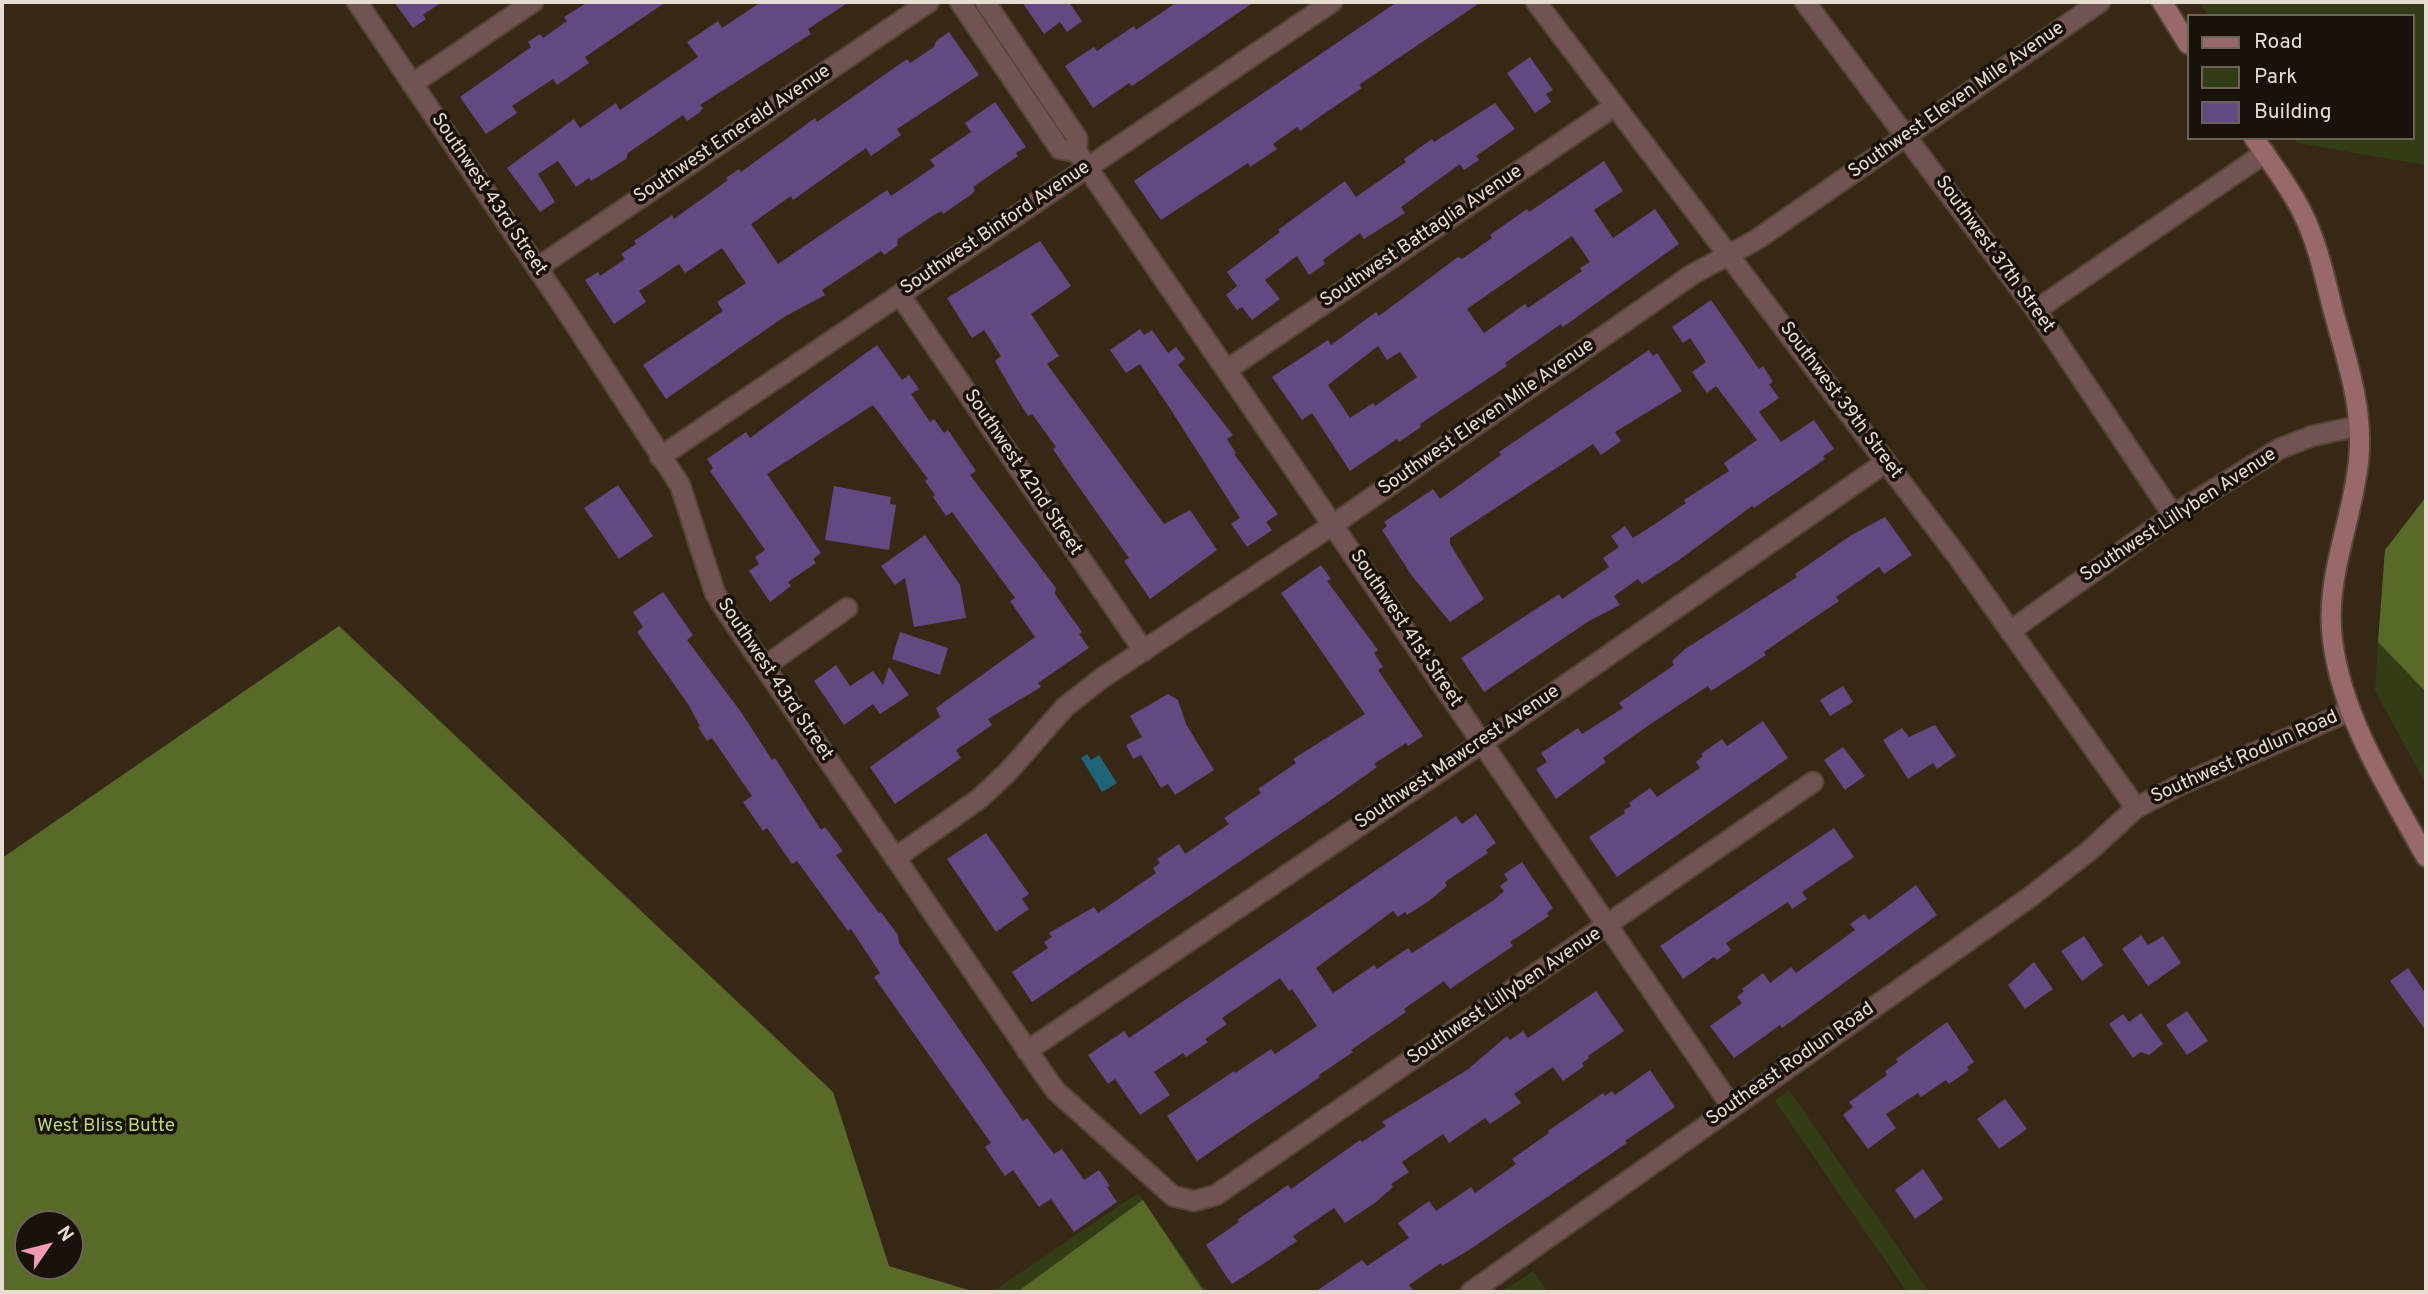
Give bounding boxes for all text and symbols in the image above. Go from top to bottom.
legend [2186,14,2414,140]
street label: Southwest Eleven Mile Avenue [1845,18,2069,184]
text: Road [2254,29,2303,56]
street label: Southwest Emerald Avenue [630,61,836,209]
text: Park [2254,64,2297,91]
text: Building [2254,99,2332,126]
street label: Southwest 43rd Street [425,109,551,281]
street label: Southwest Binford Avenue [897,157,1095,301]
street label: Southwest Battaglia Avenue [1317,161,1527,313]
street label: Southwest 37th Street [1929,172,2059,338]
street label: Southwest 39th Street [1774,318,1906,484]
street label: Southwest Eleven Mile Avenue [1375,335,1599,501]
street label: Southwest 42nd Street [958,386,1086,560]
street label: Southwest Lillyben Avenue [2077,444,2281,588]
street label: Southwest 41st Street [1344,546,1466,712]
street label: Southwest 43rd Street [711,594,837,766]
street label: Southwest Mawcrest Avenue [1351,681,1565,835]
street label: Southwest Rodlun Road [2148,706,2342,810]
street label: Southwest Lillyben Avenue [1404,924,1606,1070]
street label: Southeast Rodlun Road [1703,999,1879,1131]
park label: West Bliss Butte [37,1116,175,1138]
north arrow [14,1210,84,1280]
text: N [51,1222,78,1247]

